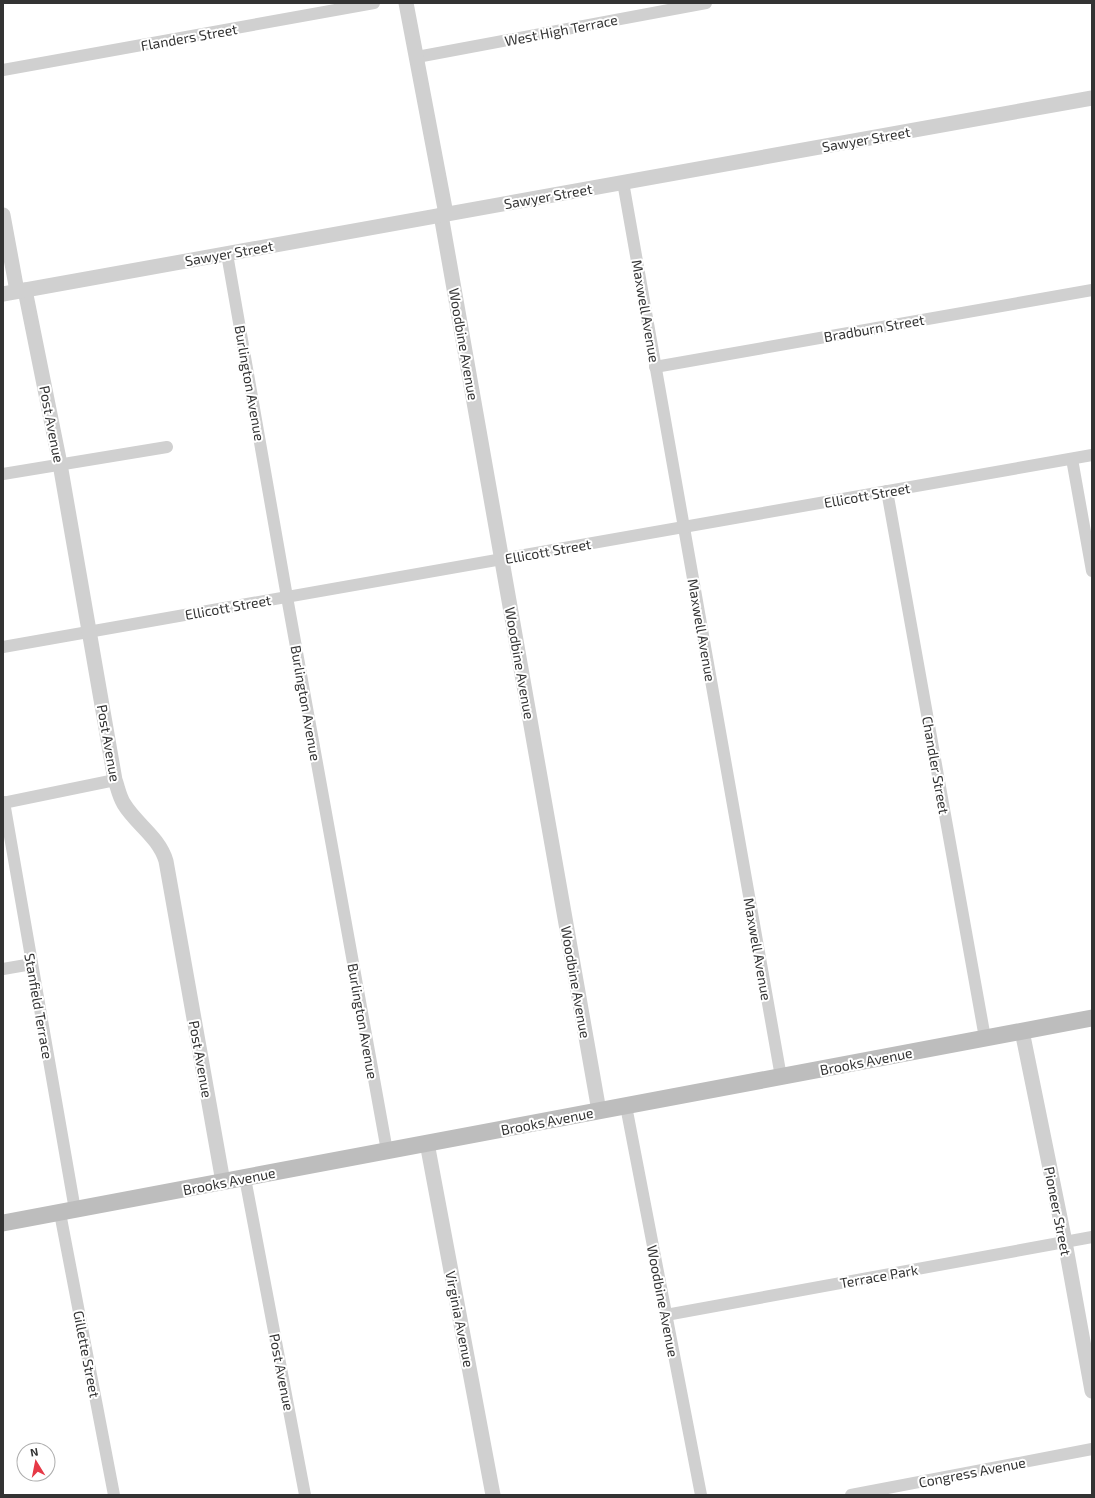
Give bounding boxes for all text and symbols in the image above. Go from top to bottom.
street label: West High Terrace [503,11,619,49]
street label: Flanders Street [139,20,239,54]
street label: Sawyer Street [821,123,911,155]
street label: Sawyer Street [503,180,593,212]
street label: Sawyer Street [184,237,274,269]
street label: Maxwell Avenue [629,258,663,364]
street label: Woodbine Avenue [446,287,482,401]
street label: Bradburn Street [822,311,926,345]
street label: Burlington Avenue [231,324,269,442]
street label: Post Avenue [36,384,68,464]
street label: Ellicott Street [823,479,911,511]
street label: Ellicott Street [504,535,592,567]
street label: Maxwell Avenue [685,577,719,683]
street label: Ellicott Street [184,591,272,623]
street label: Woodbine Avenue [502,606,538,720]
street label: Burlington Avenue [287,644,325,762]
street label: Post Avenue [94,703,124,783]
street label: Chandler Street [919,715,953,815]
street label: Maxwell Avenue [741,896,775,1002]
street label: Woodbine Avenue [558,925,594,1039]
street label: Stanfield Terrace [21,952,57,1060]
street label: Burlington Avenue [344,962,382,1080]
street label: Post Avenue [186,1019,216,1099]
street label: Brooks Avenue [818,1044,914,1078]
street label: Brooks Avenue [499,1104,595,1138]
street label: Brooks Avenue [181,1164,277,1198]
street label: Pioneer Street [1041,1165,1075,1257]
street label: Woodbine Avenue [644,1244,682,1358]
street label: Terrace Park [839,1261,919,1291]
street label: Virginia Avenue [442,1269,478,1369]
street label: Gillette Street [70,1309,104,1399]
street label: Post Avenue [266,1332,298,1412]
north arrow [16,1442,56,1482]
text: N [29,1445,39,1459]
street label: Congress Avenue [917,1453,1027,1491]

